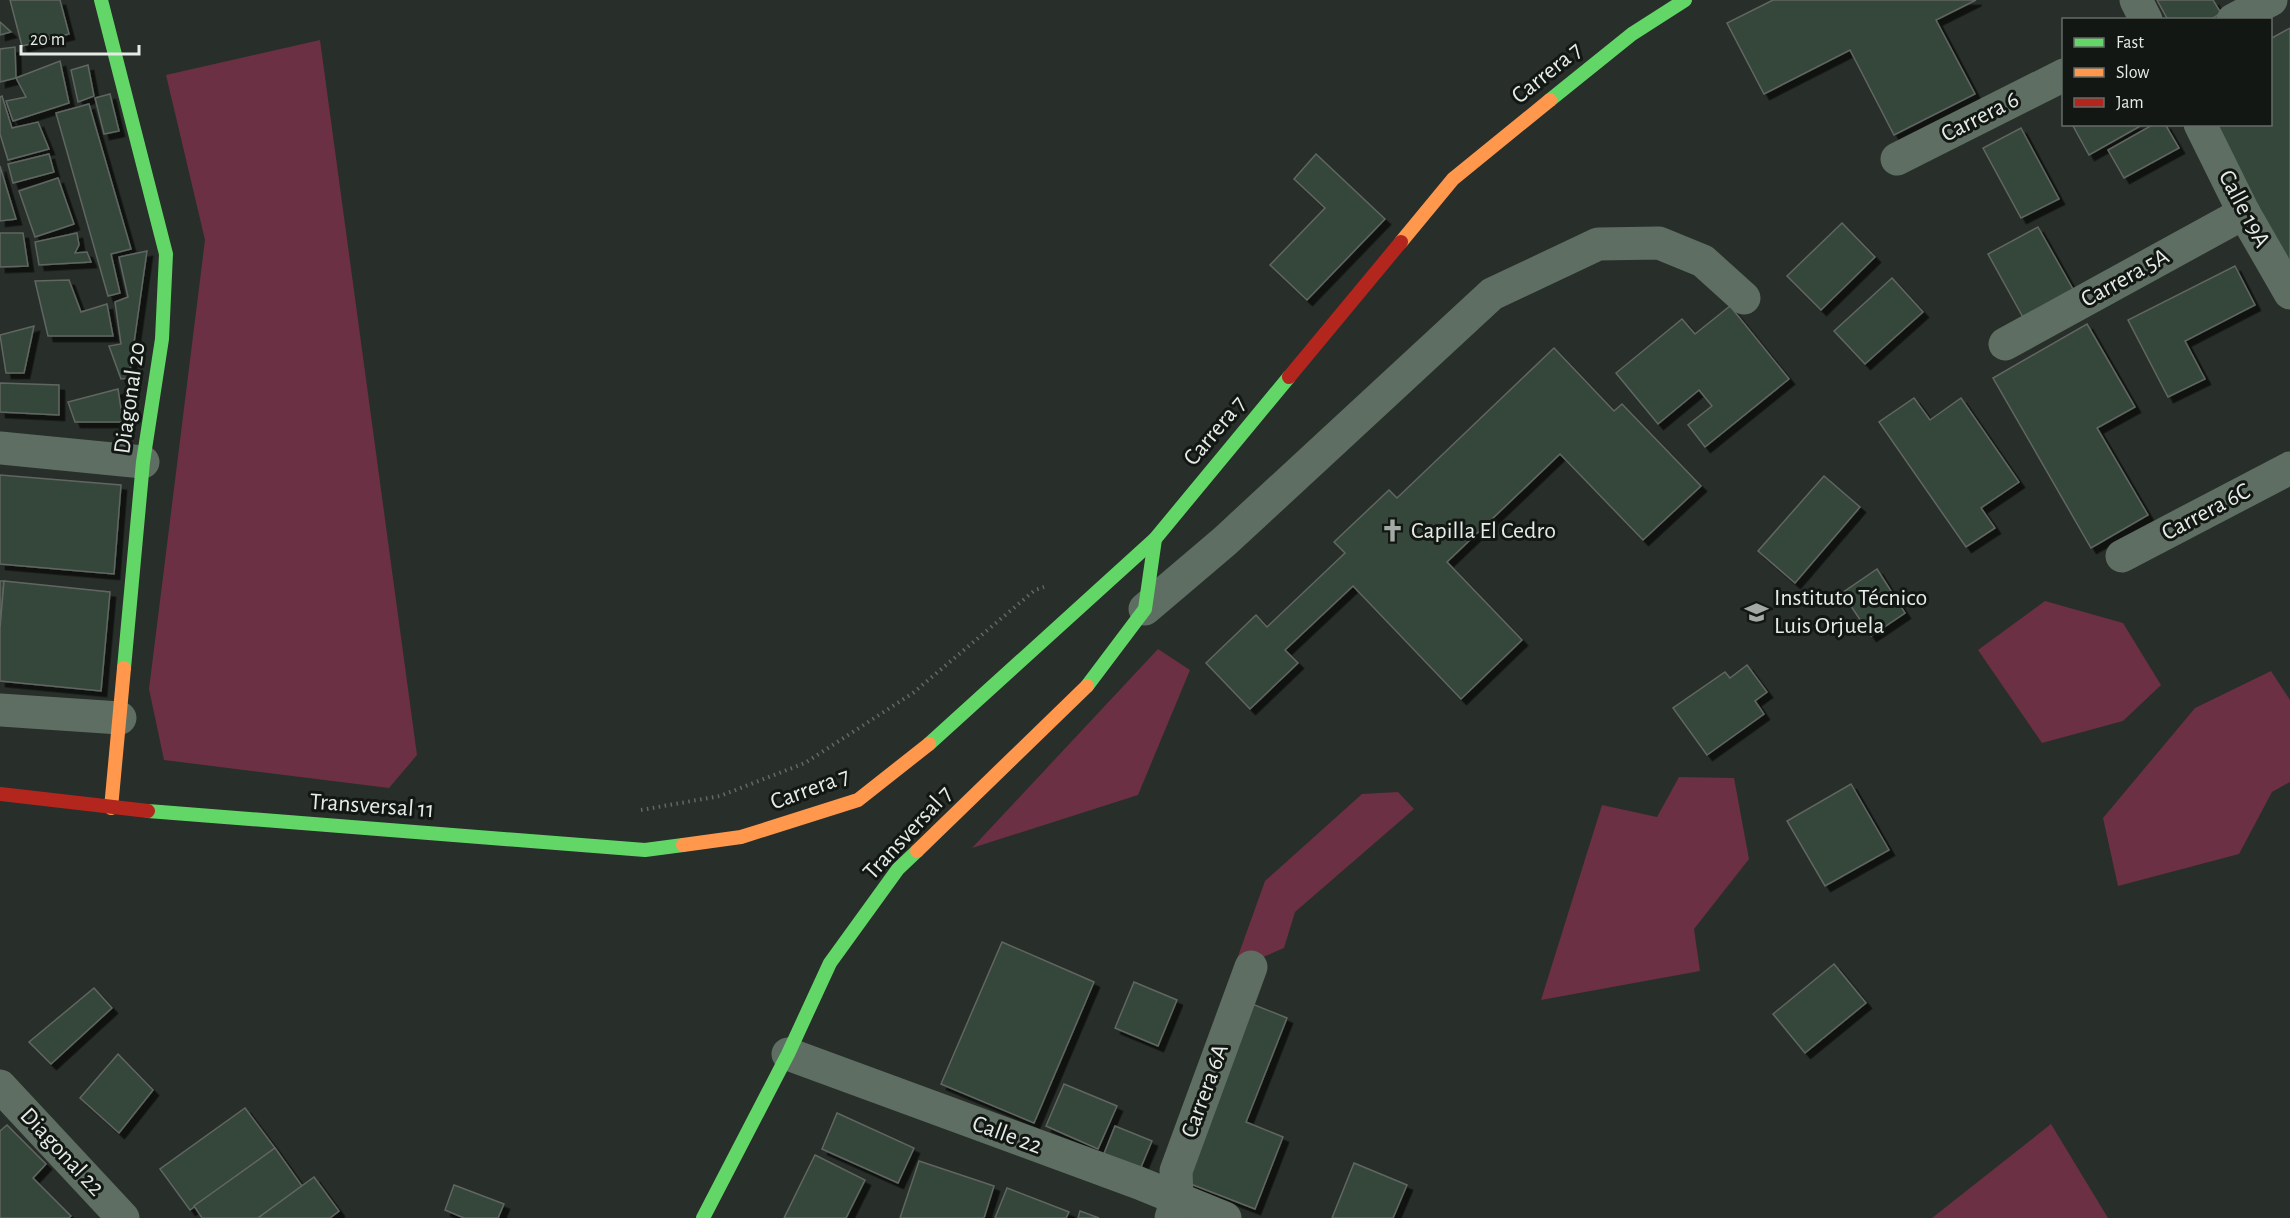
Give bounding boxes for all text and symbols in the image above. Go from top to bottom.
scale bar [21,18,140,56]
legend [2062,18,2272,126]
text: 20 m [30,31,65,49]
text: Fast [2116,34,2144,52]
street label: Carrera 7 [1507,38,1587,108]
text: Slow [2116,64,2149,82]
street label: Carrera 6 [1937,87,2023,147]
text: Jam [2116,94,2144,112]
street label: Calle 19A [2214,166,2274,252]
street label: Carrera 5A [2077,244,2173,312]
street label: Diagonal 20 [110,341,150,455]
street label: Carrera 7 [1179,392,1251,470]
street label: Carrera 6C [2158,479,2254,545]
church icon: Capilla El Cedro [1380,518,1406,544]
place label: Capilla El Cedro [1411,519,1556,543]
place label: Instituto Técnico Luis Orjuela [1774,586,1927,638]
school or university icon: Instituto Técnico Luis Orjuela [1743,599,1769,625]
street label: Carrera 7 [767,764,853,814]
street label: Transversal 7 [859,782,957,884]
street label: Transversal 11 [309,790,435,822]
street label: Carrera 6A [1177,1041,1233,1141]
street label: Diagonal 22 [15,1103,109,1201]
street label: Calle 22 [969,1111,1045,1159]

